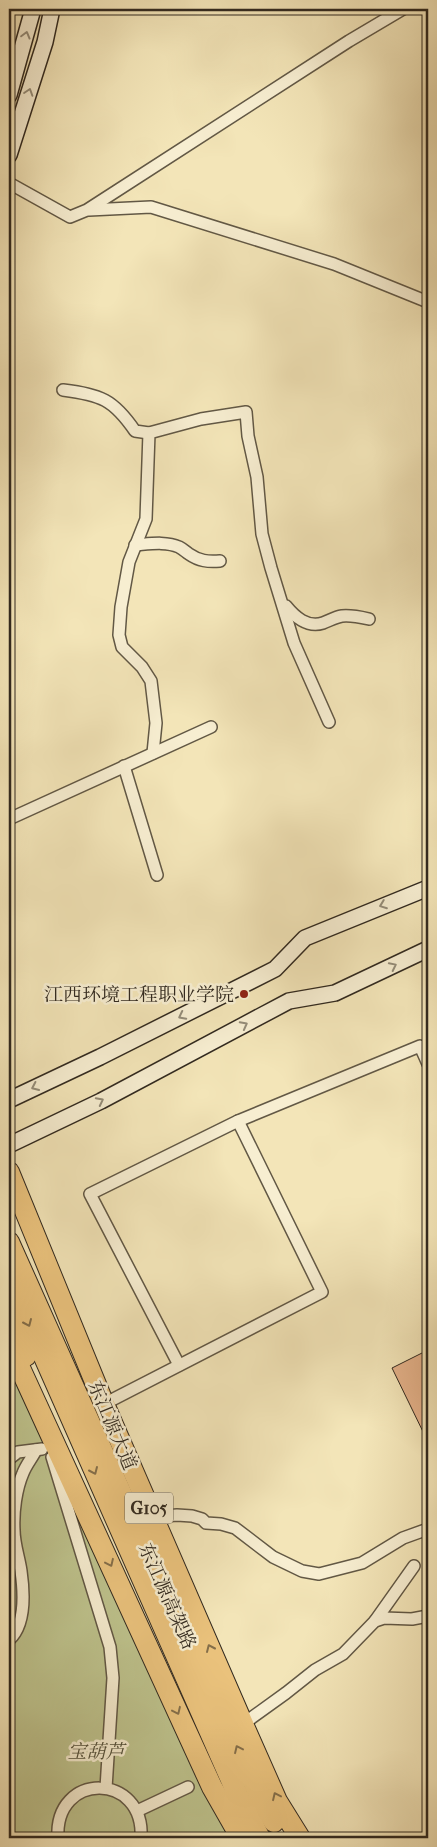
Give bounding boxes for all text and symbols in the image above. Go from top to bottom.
one-way arrow [21,31,31,40]
one-way arrow [23,88,33,96]
one-way arrow [379,899,388,910]
one-way arrow [388,962,397,972]
place label: 江西环境工程职业学院 [44,984,234,1006]
marker: 江西环境工程职业学院 [238,988,250,1000]
one-way arrow [178,1010,187,1020]
one-way arrow [238,1021,247,1031]
one-way arrow [31,1081,40,1091]
one-way arrow [95,1097,104,1107]
one-way arrow [22,1318,33,1327]
street label: 东江源大道 [83,1377,141,1473]
one-way arrow [88,1466,99,1475]
road number: G105 [125,1492,173,1524]
street label: 东江源高架路 [134,1540,200,1653]
one-way arrow [103,1558,114,1567]
one-way arrow [206,1644,217,1653]
one-way arrow [171,1706,182,1715]
park label: 宝葫芦 [67,1741,127,1763]
one-way arrow [233,1745,244,1754]
one-way arrow [272,1793,282,1802]

